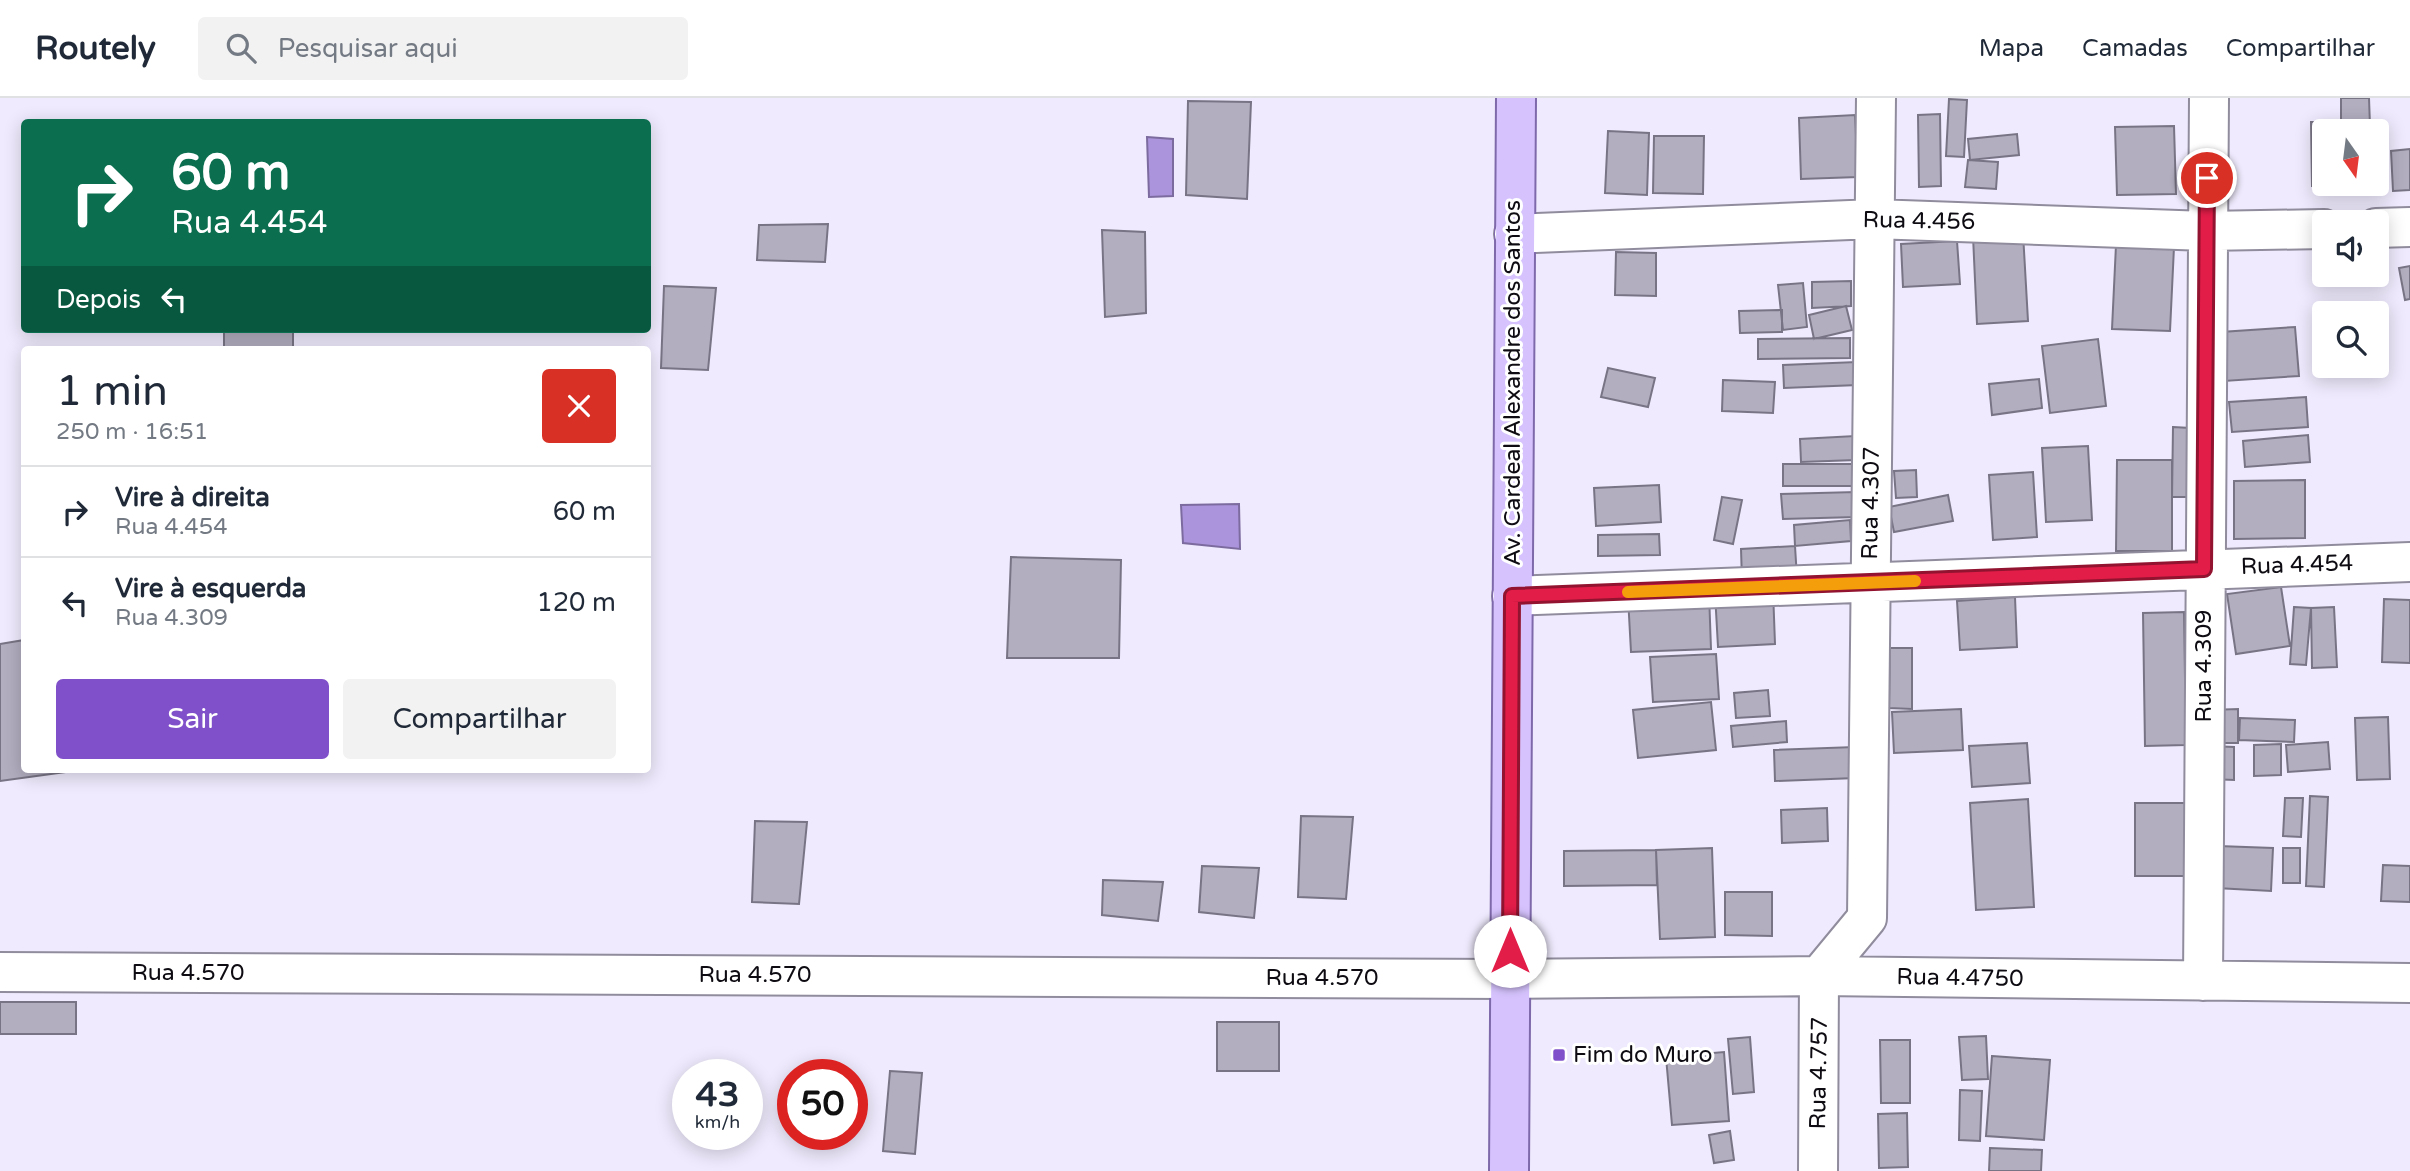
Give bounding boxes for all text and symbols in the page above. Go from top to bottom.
search box [198,17,688,80]
text: Routely [35,29,156,68]
icon: search [222,29,260,67]
text: Pesquisar aqui [278,33,458,64]
text: Mapa [1979,34,2044,63]
text: Camadas [2082,34,2188,63]
text: Compartilhar [2226,34,2375,63]
north arrow [2312,119,2389,196]
map controls [2312,119,2389,378]
text: 60 m [171,144,290,203]
icon: right [56,147,147,238]
pin [2177,148,2237,208]
icon: arrive [2188,159,2226,197]
street label: Av. Cardeal Alexandre dos Santos [1499,200,1527,566]
text: Rua 4.454 [171,204,328,242]
street label: Rua 4.456 [1862,206,1976,236]
button: sound [2312,210,2389,287]
icon: left [155,280,193,318]
text: Depois [56,284,141,315]
button: search [2312,301,2389,378]
text: 1 min [56,366,168,417]
button: close [542,369,616,443]
text: 250 m · 16:51 [56,418,208,446]
street label: Rua 4.307 [1856,446,1886,560]
text: Vire à direita [115,482,270,513]
icon: right [56,493,94,531]
text: 60 m [553,496,616,527]
text: Rua 4.454 [115,513,228,541]
street label: Rua 4.454 [2240,549,2354,581]
text: Vire à esquerda [115,573,306,604]
icon: left [56,584,94,622]
text: 120 m [536,587,616,618]
text: Rua 4.309 [115,604,228,632]
street label: Rua 4.309 [2190,609,2218,723]
button: Sair [56,679,329,759]
button: Compartilhar [343,679,616,759]
position arrow [1473,914,1547,988]
street label: Rua 4.570 [131,959,245,987]
street label: Rua 4.570 [698,961,812,989]
street label: Rua 4.4750 [1896,963,2024,993]
street label: Rua 4.570 [1265,964,1379,992]
street label: Rua 4.757 [1804,1016,1834,1130]
place label: Fim do Muro [1573,1041,1712,1069]
marker: Fim do Muro [1551,1047,1567,1063]
speed limit sign: 50 [777,1059,868,1150]
text: 43 [696,1074,739,1116]
text: km/h [695,1111,740,1133]

